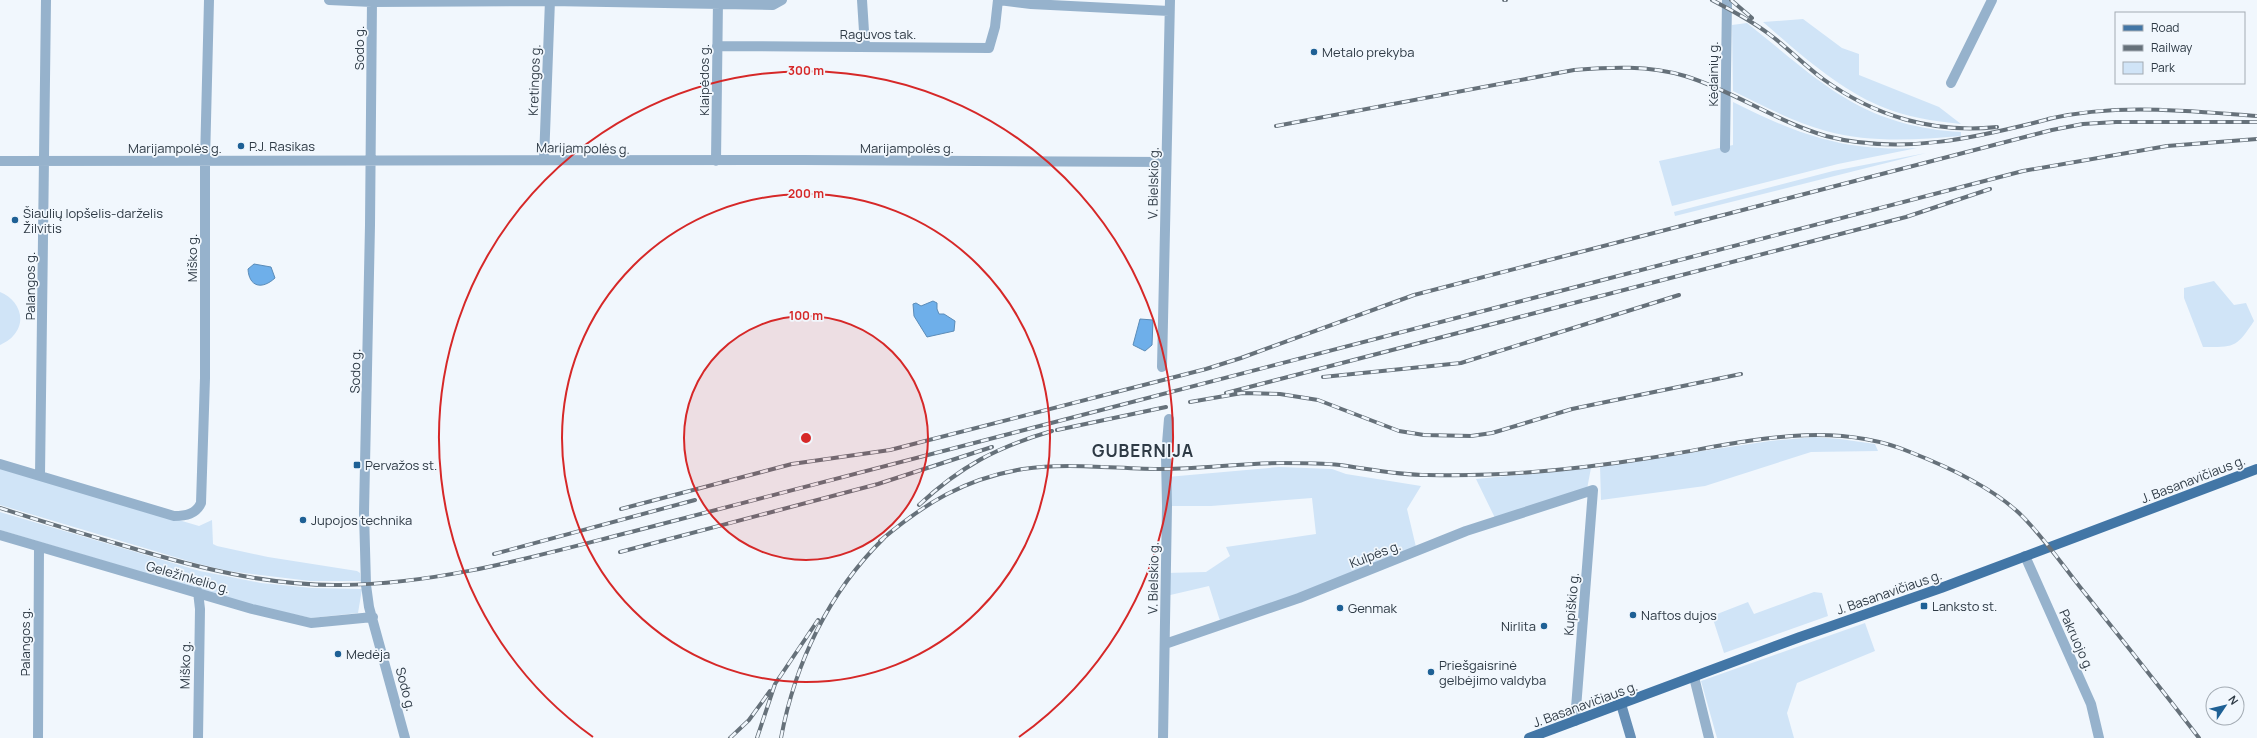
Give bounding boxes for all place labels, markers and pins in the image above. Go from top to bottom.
place label: Metalo prekyba [1322,43,1414,61]
marker: Metalo prekyba [1309,47,1319,57]
place label: P.J. Rasikas [249,137,315,155]
marker: P.J. Rasikas [236,141,246,151]
place label: Šiaulių lopšelis-darželis Žilvitis [23,204,163,237]
marker: Šiaulių lopšelis-darželis Žilvitis [10,215,20,225]
centre of rings [799,431,813,445]
place label: Pervažos st. [365,456,437,474]
marker: Pervažos st. [352,460,362,470]
place label: Jupojos technika [311,511,412,529]
marker: Jupojos technika [298,515,308,525]
place label: Lanksto st. [1932,597,1997,615]
place label: Genmak [1348,599,1398,617]
marker: Lanksto st. [1919,601,1929,611]
marker: Genmak [1335,603,1345,613]
place label: Naftos dujos [1641,606,1717,624]
marker: Naftos dujos [1628,610,1638,620]
place label: Nirlita [1501,617,1536,635]
marker: Nirlita [1539,621,1549,631]
place label: Medėja [346,645,390,663]
marker: Medėja [333,649,343,659]
place label: Priešgaisrinė gelbėjimo valdyba [1439,656,1546,689]
marker: Priešgaisrinė gelbėjimo valdyba [1426,667,1436,677]

